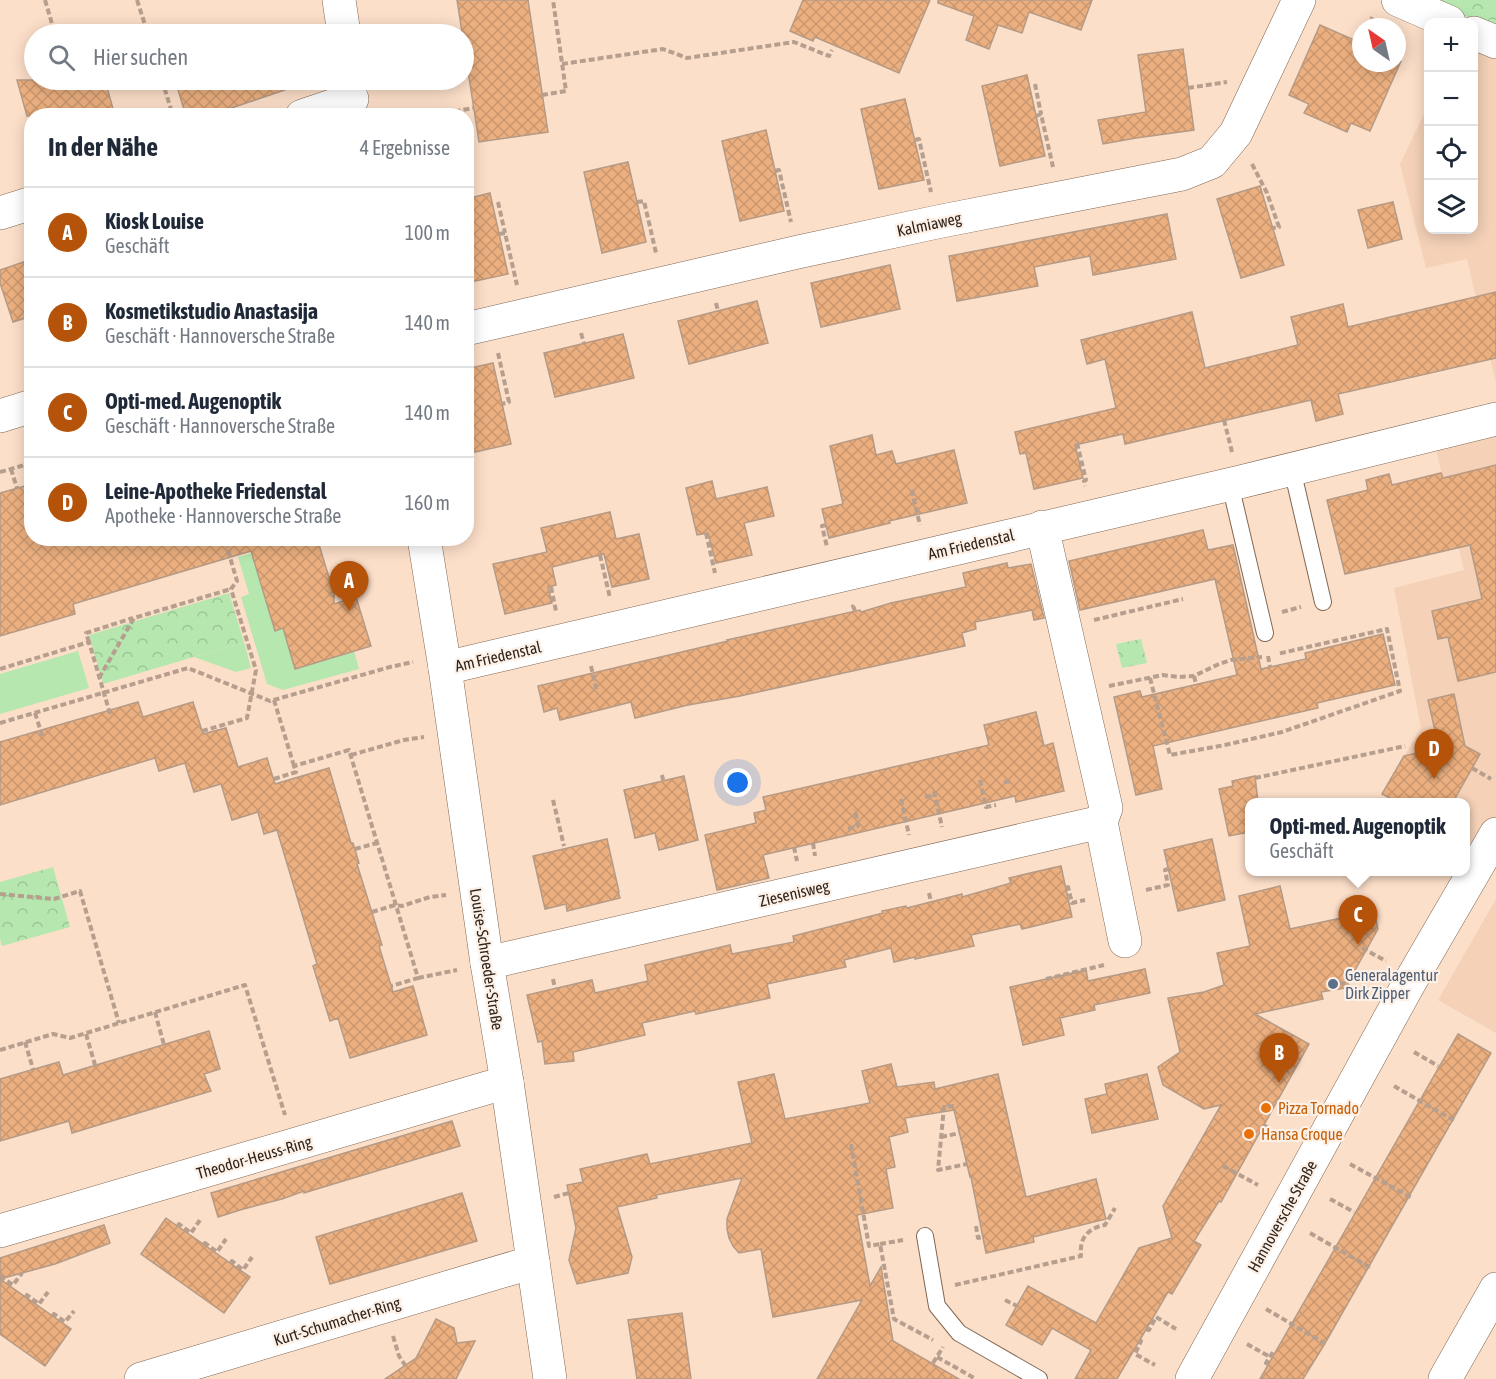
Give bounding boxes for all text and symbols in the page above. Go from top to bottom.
north arrow [1352,18,1406,72]
map controls [1424,18,1478,234]
button: + [1424,18,1478,72]
search box [24,24,474,90]
icon: search [45,41,78,74]
text: Hier suchen [93,44,188,70]
button: − [1424,72,1478,126]
button: locate [1424,126,1478,180]
text: In der Nähe [48,132,158,162]
text: 4 Ergebnisse [360,136,450,159]
button: layers [1424,180,1478,234]
text: Kiosk Louise [105,208,204,234]
street label: Kalmiaweg [895,208,963,241]
text: A [63,221,72,244]
text: 100 m [405,221,450,244]
text: Geschäft [105,234,169,257]
text: Kosmetikstudio Anastasija [105,298,318,324]
text: B [63,311,72,334]
text: 140 m [405,311,450,334]
text: Geschäft · Hannoversche Straße [105,324,335,347]
text: Opti-med. Augenoptik [105,388,281,414]
text: C [63,401,72,424]
text: 140 m [405,401,450,424]
text: Geschäft · Hannoversche Straße [105,414,335,437]
text: Leine-Apotheke Friedenstal [105,478,327,504]
text: D [62,491,73,514]
text: 160 m [405,491,450,514]
text: Apotheke · Hannoversche Straße [105,504,341,527]
street label: Am Friedenstal [926,525,1017,563]
pin: A [330,562,368,611]
street label: Am Friedenstal [453,637,544,675]
pin: D [1414,730,1454,779]
your location [723,768,752,797]
popup [1245,798,1470,876]
text: Opti-med. Augenoptik [1269,813,1446,839]
text: Geschäft [1269,839,1334,862]
street label: Ziesenisweg [757,876,831,911]
street label: Louise-Schroeder-Straße [467,887,507,1031]
pin: C [1338,896,1378,945]
place label: Generalagentur Dirk Zipper [1345,966,1438,1003]
marker: Generalagentur Dirk Zipper [1326,977,1340,991]
pin: B [1260,1034,1298,1083]
place label: Pizza Tornado [1278,1099,1359,1117]
marker: Pizza Tornado [1259,1101,1273,1115]
place label: Hansa Croque [1261,1125,1343,1144]
marker: Hansa Croque [1242,1127,1256,1141]
street label: Theodor-Heuss-Ring [194,1132,314,1183]
street label: Hannoversche Straße [1244,1157,1320,1275]
street label: Kurt-Schumacher-Ring [271,1293,403,1350]

